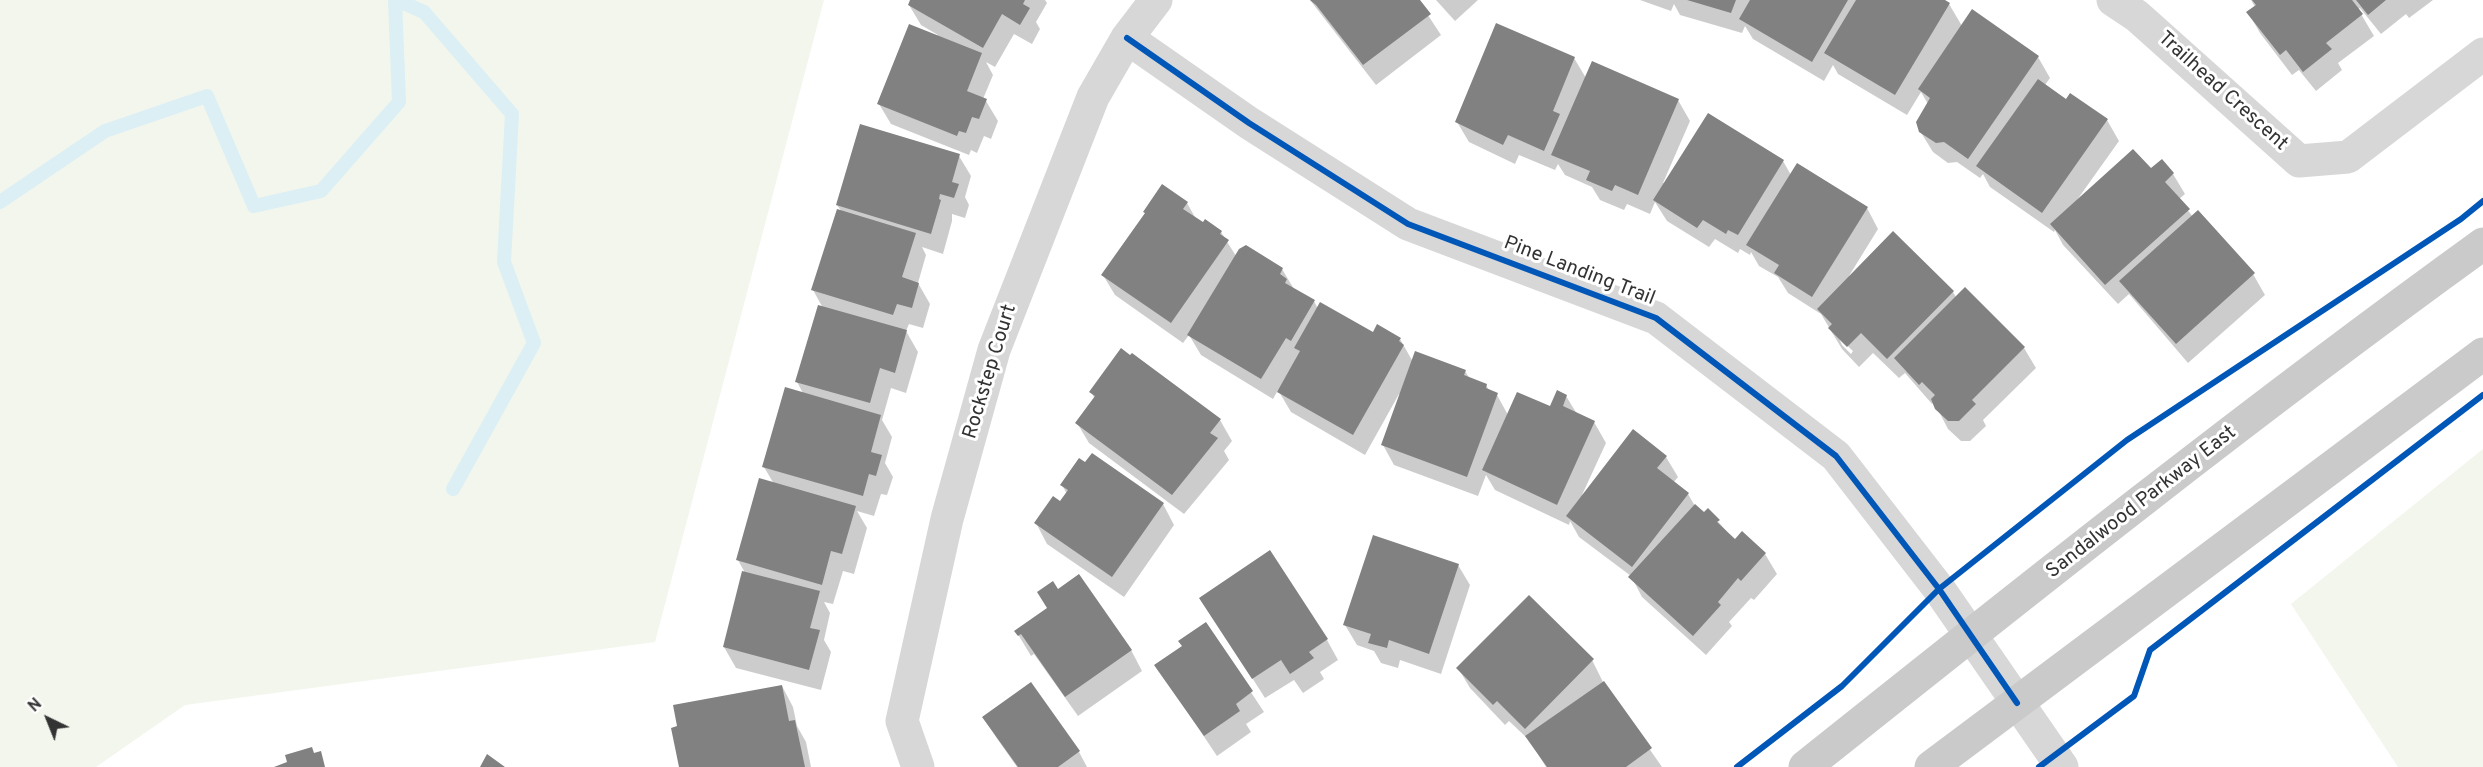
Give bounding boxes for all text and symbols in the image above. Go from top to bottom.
street label: Trailhead Crescent [2152,27,2292,157]
street label: Pine Landing Trail [1500,232,1658,312]
street label: Rockstep Court [959,302,1023,442]
street label: Sandalwood Parkway East [2042,421,2242,585]
north arrow [18,689,78,749]
text: N [25,695,47,717]

